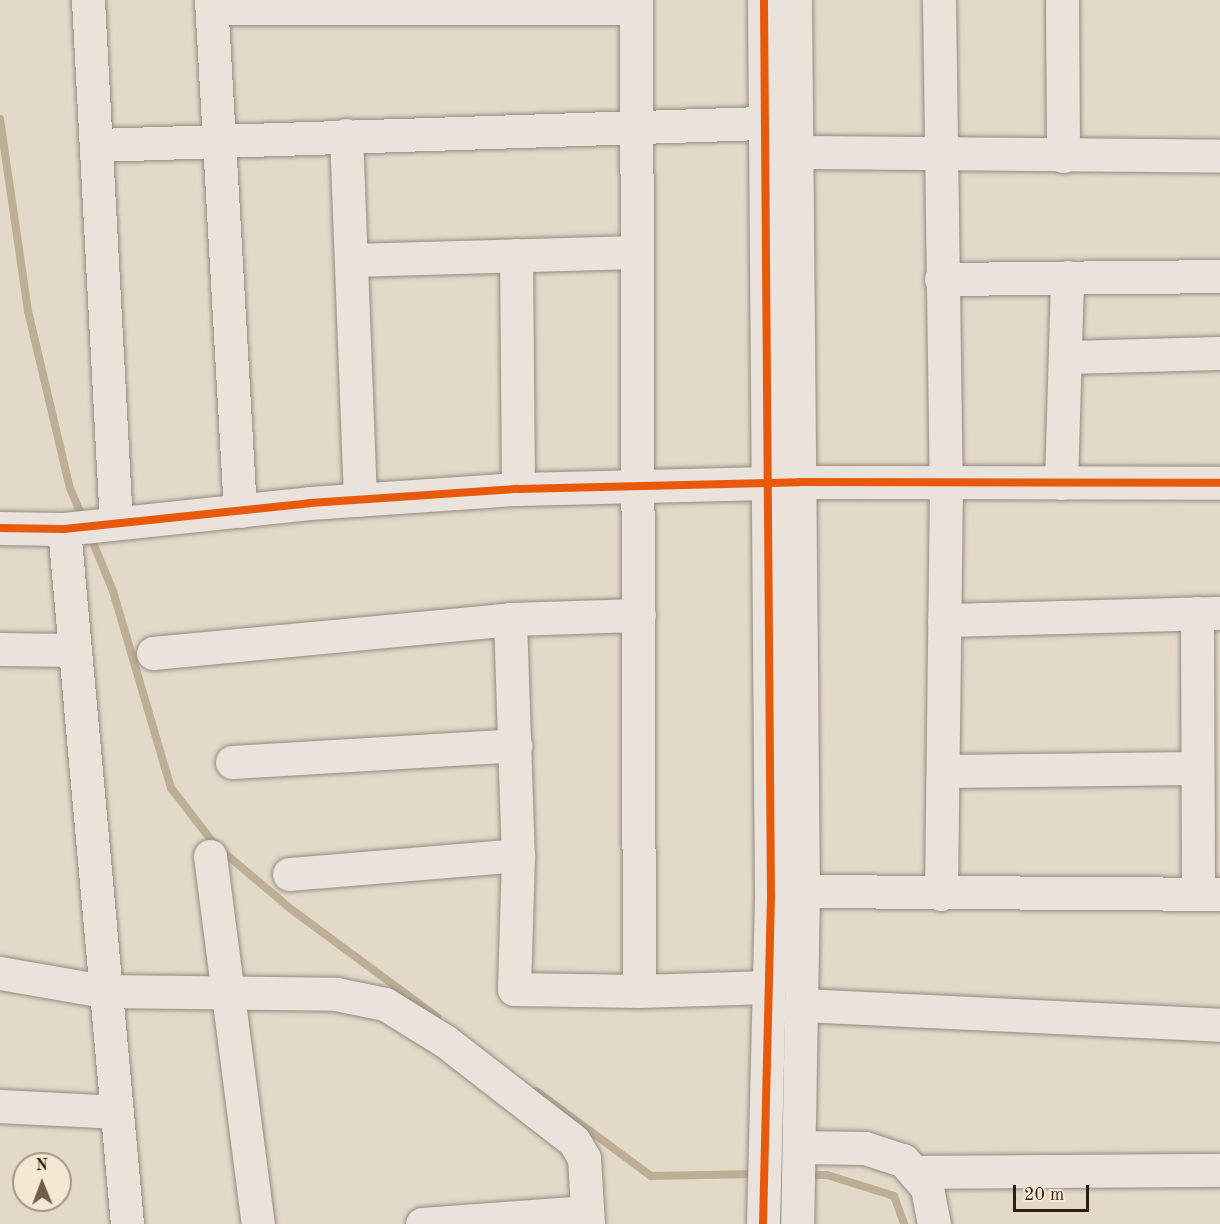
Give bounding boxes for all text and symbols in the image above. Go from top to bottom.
north arrow [12,1152,72,1212]
text: N [35,1158,48,1174]
scale bar [1016,1173,1092,1211]
text: 20 m [1024,1186,1064,1204]

